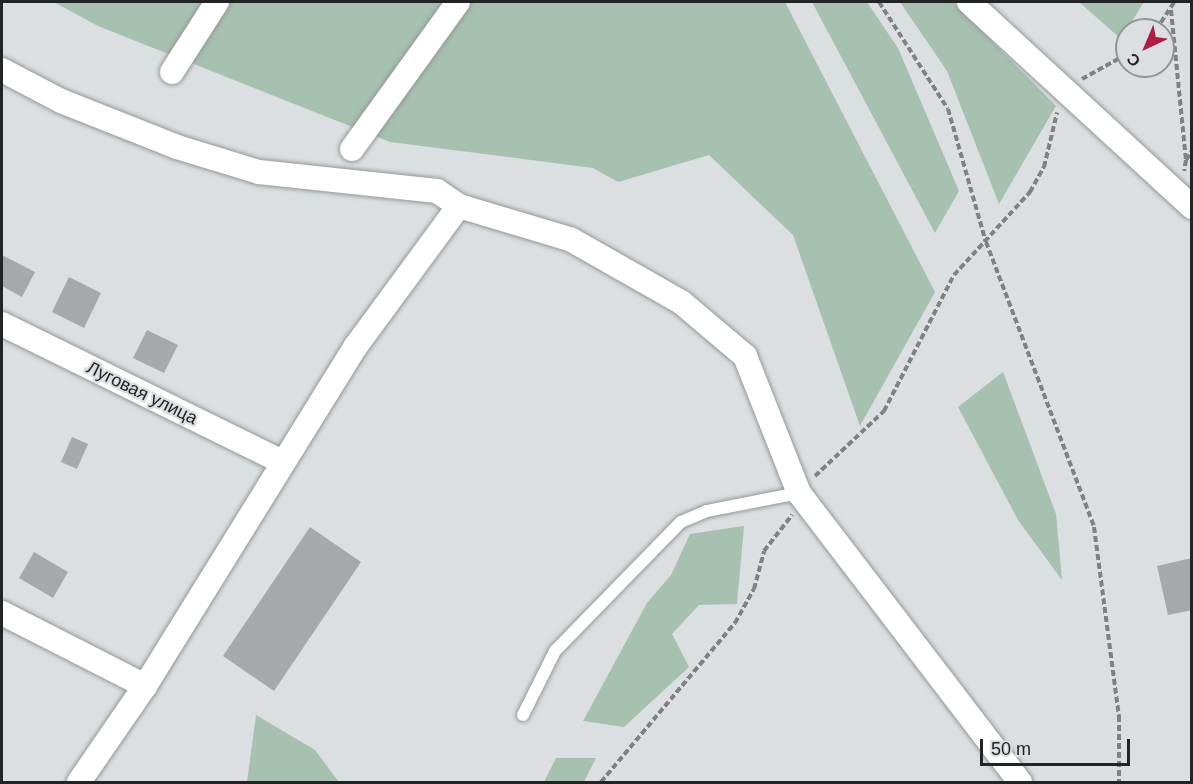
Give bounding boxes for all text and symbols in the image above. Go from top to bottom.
north arrow [1115,18,1175,78]
text: С [1123,50,1144,70]
street label: Луговая улица [83,357,201,429]
scale bar [983,727,1133,765]
text: 50 m [991,739,1031,759]

